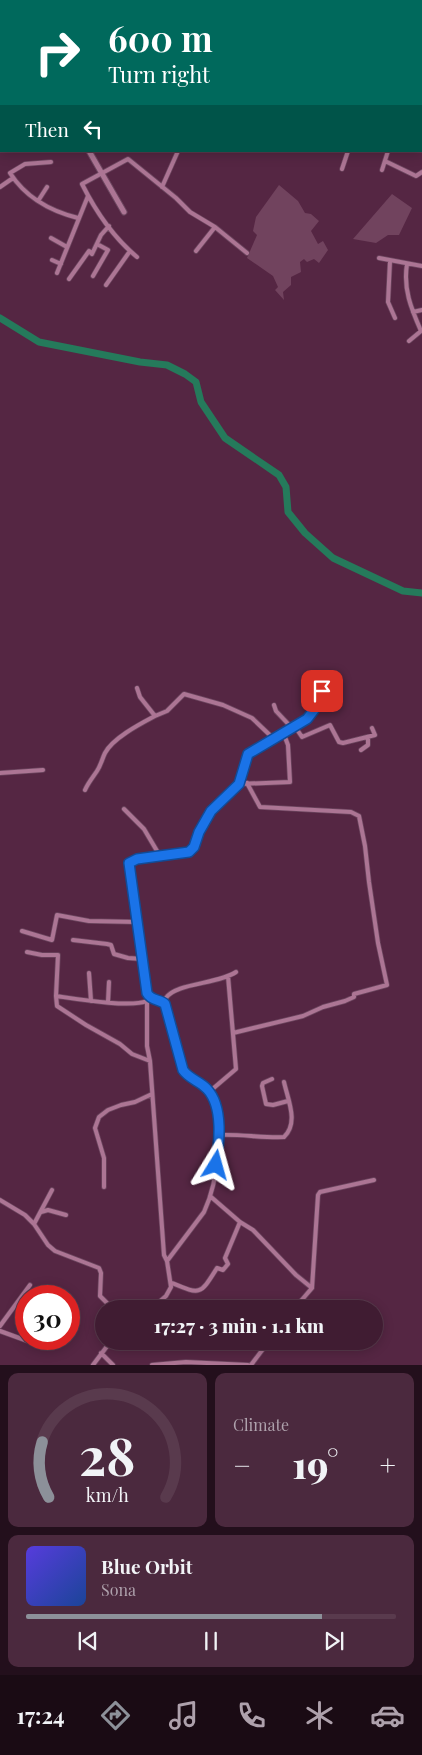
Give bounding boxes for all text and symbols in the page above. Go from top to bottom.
text: 600 m [108,14,213,61]
icon: right [25,20,90,85]
text: Turn right [108,59,210,89]
icon: left [79,115,107,143]
text: Then [25,116,69,142]
pin [301,670,343,712]
icon: arrive [308,677,336,705]
position arrow [189,1138,241,1190]
speed limit sign: 30 [15,1285,80,1350]
text: 17:27 · 3 min · 1.1 km [154,1312,324,1338]
text: Climate [233,1414,289,1435]
text: 28 [79,1420,136,1489]
text: 19° [292,1438,338,1489]
text: − [233,1446,251,1483]
text: + [380,1446,396,1483]
text: km/h [86,1483,129,1506]
text: Blue Orbit [101,1553,192,1579]
text: Sona [101,1579,136,1600]
icon: previous [74,1627,102,1655]
icon: pause [197,1627,225,1655]
icon: next [320,1627,348,1655]
icon: directions [98,1698,133,1733]
icon: music [166,1698,201,1733]
icon: phone [234,1698,269,1733]
icon: climate [302,1698,337,1733]
icon: car [370,1698,405,1733]
text: 17:24 [17,1700,65,1730]

